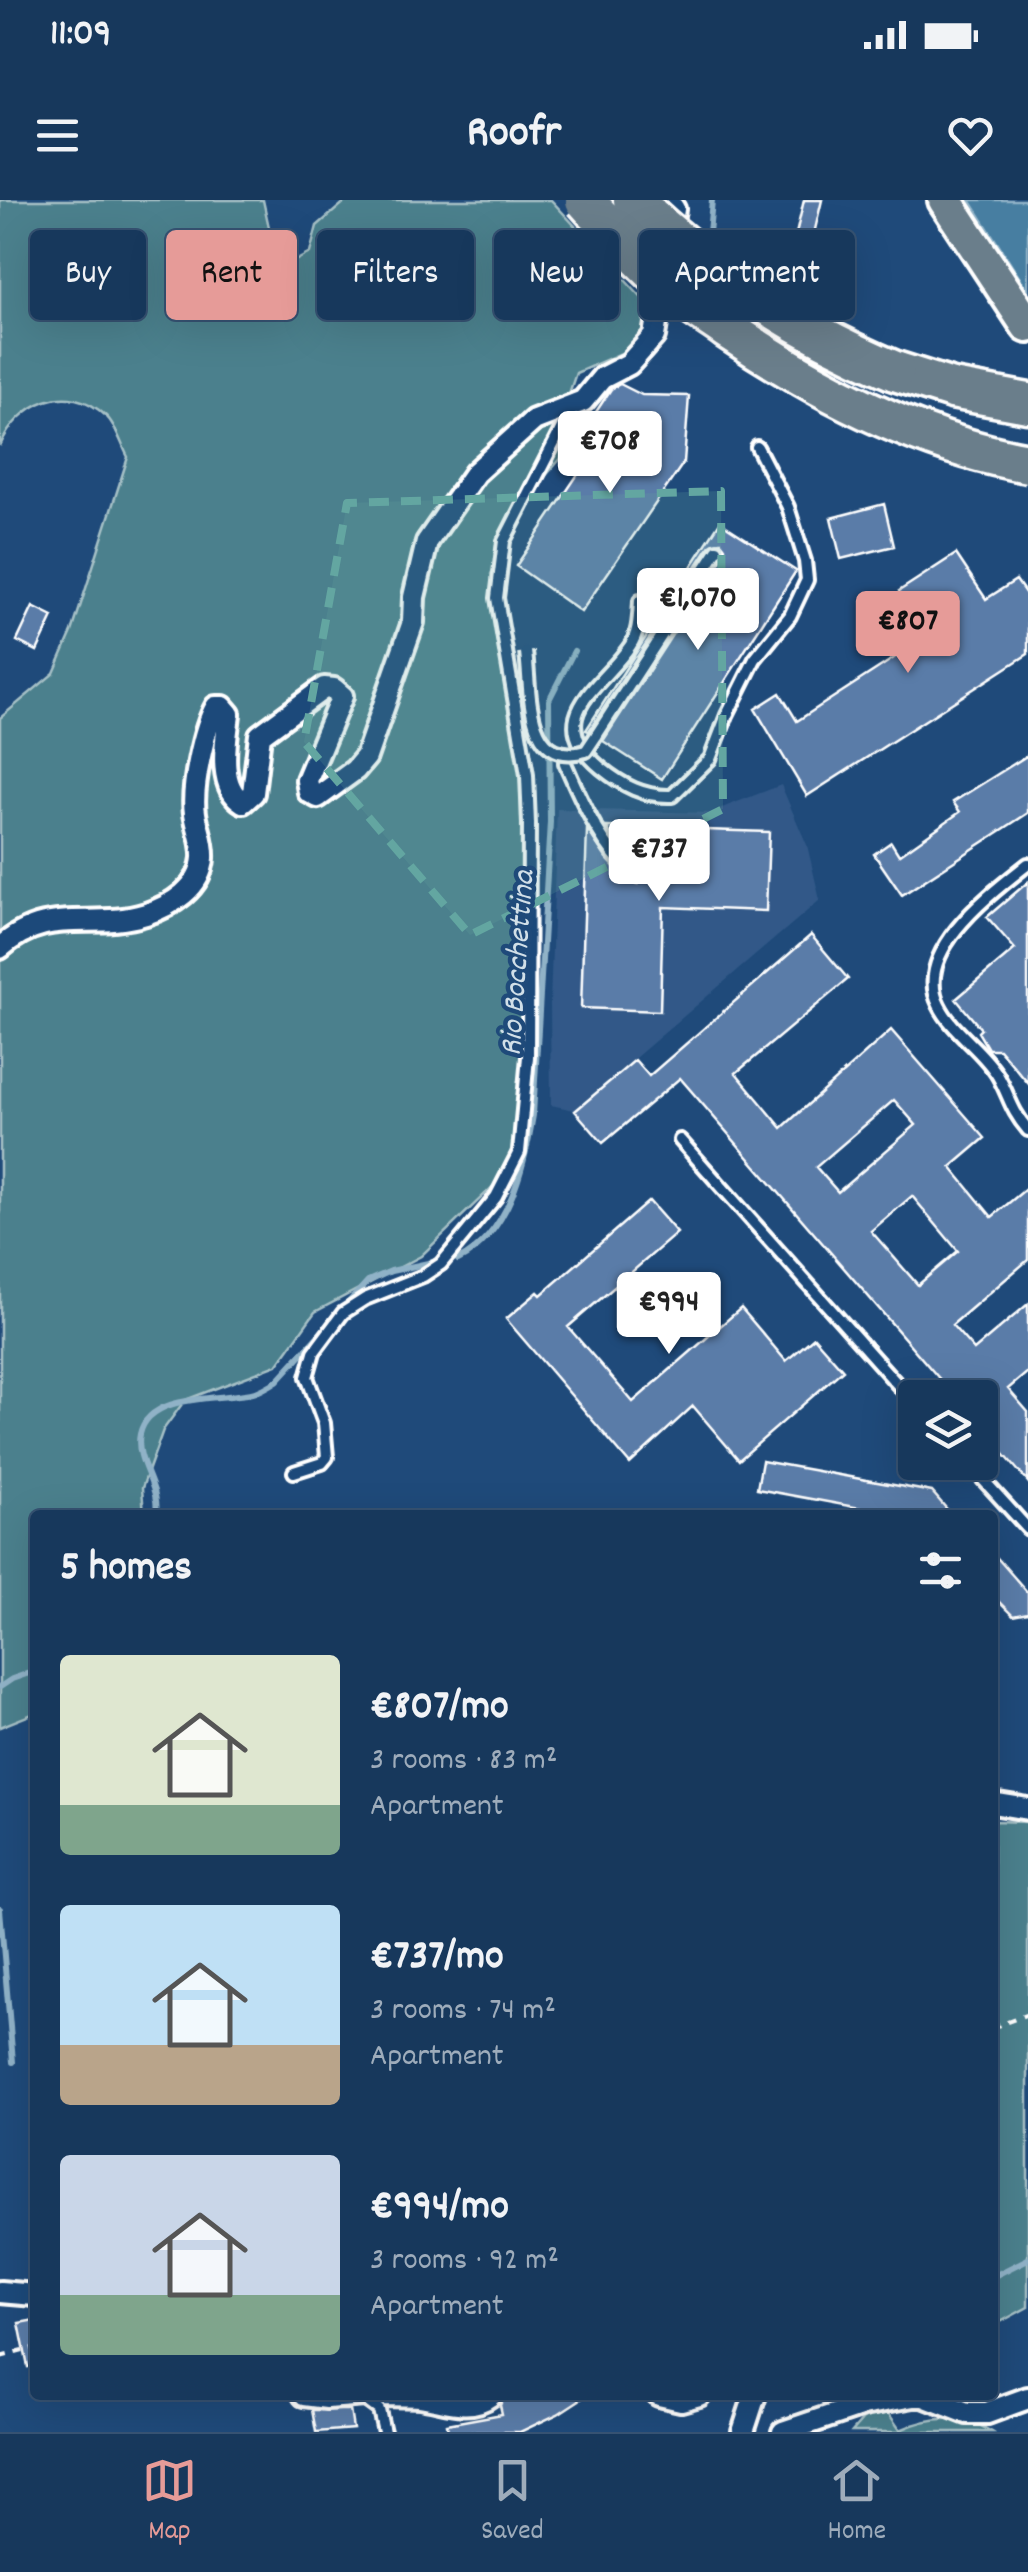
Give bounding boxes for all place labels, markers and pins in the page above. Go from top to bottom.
pin: €708 [551,411,669,496]
pin: €1,070 [617,568,779,653]
pin: €807 [849,591,967,676]
pin: €737 [600,819,718,904]
pin: €994 [610,1272,728,1357]

